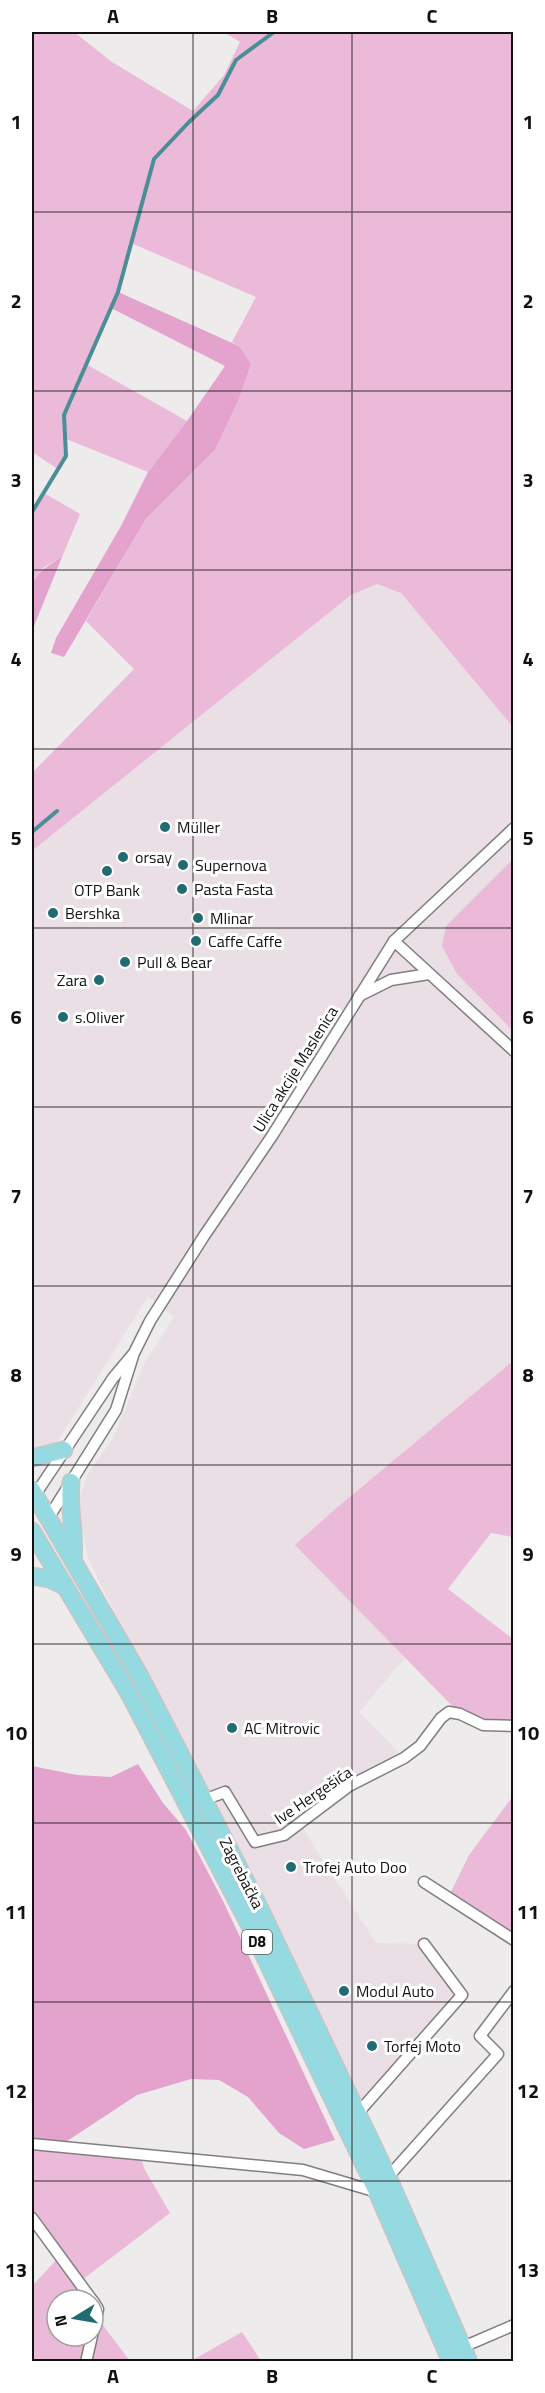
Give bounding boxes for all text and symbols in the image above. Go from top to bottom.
text: A [107,0,119,31]
text: B [266,0,278,31]
text: C [427,0,438,31]
text: 1 [10,106,22,137]
text: 1 [522,106,534,137]
text: 2 [10,285,22,316]
text: 2 [522,285,534,316]
text: 3 [10,464,22,495]
text: 3 [522,464,534,495]
text: 4 [10,643,22,674]
text: 4 [522,643,534,674]
place label: Müller [177,815,220,839]
marker: Müller [158,820,172,834]
text: 5 [10,822,22,853]
text: 5 [522,822,534,853]
place label: orsay [135,845,172,869]
marker: orsay [116,850,130,864]
place label: Supernova [195,853,267,877]
marker: Supernova [176,858,190,872]
marker: OTP Bank [100,864,114,878]
place label: Pasta Fasta [194,877,273,901]
place label: OTP Bank [74,878,140,902]
marker: Pasta Fasta [175,882,189,896]
place label: Bershka [65,901,120,925]
marker: Bershka [46,906,60,920]
place label: Mlinar [210,906,253,930]
marker: Mlinar [191,911,205,925]
place label: Caffe Caffe [208,929,282,953]
marker: Caffe Caffe [189,934,203,948]
place label: Pull & Bear [137,950,212,974]
marker: Pull & Bear [118,955,132,969]
place label: Zara [57,968,87,992]
marker: Zara [92,973,106,987]
text: 6 [10,1001,22,1032]
street label: Ulica akcije Maslenica [246,1001,344,1137]
text: 6 [522,1001,534,1032]
place label: s.Oliver [75,1005,125,1029]
marker: s.Oliver [56,1010,70,1024]
text: 7 [10,1180,22,1211]
text: 7 [522,1180,534,1211]
text: 8 [10,1359,22,1390]
text: 8 [522,1359,534,1390]
text: 9 [10,1538,22,1569]
text: 9 [522,1538,534,1569]
place label: AC Mitrovic [244,1716,320,1740]
text: 10 [5,1717,27,1748]
text: 10 [517,1717,539,1748]
marker: AC Mitrovic [225,1721,239,1735]
street label: Ive Hergešića [269,1760,357,1830]
street label: Zagrebačka [214,1833,270,1913]
place label: Trofej Auto Doo [303,1855,407,1879]
marker: Trofej Auto Doo [284,1860,298,1874]
text: 11 [5,1896,27,1927]
text: 11 [517,1896,539,1927]
road number: D8 [242,1930,272,1954]
place label: Modul Auto [356,1979,434,2003]
marker: Modul Auto [337,1984,351,1998]
place label: Torfej Moto [384,2034,461,2058]
marker: Torfej Moto [365,2039,379,2053]
text: 12 [5,2075,27,2106]
text: 12 [517,2075,539,2106]
text: 13 [5,2254,27,2285]
text: 13 [517,2254,539,2285]
north arrow [45,2288,105,2348]
text: N [47,2313,73,2329]
text: A [107,2360,119,2391]
text: B [266,2360,278,2391]
text: C [427,2360,438,2391]

